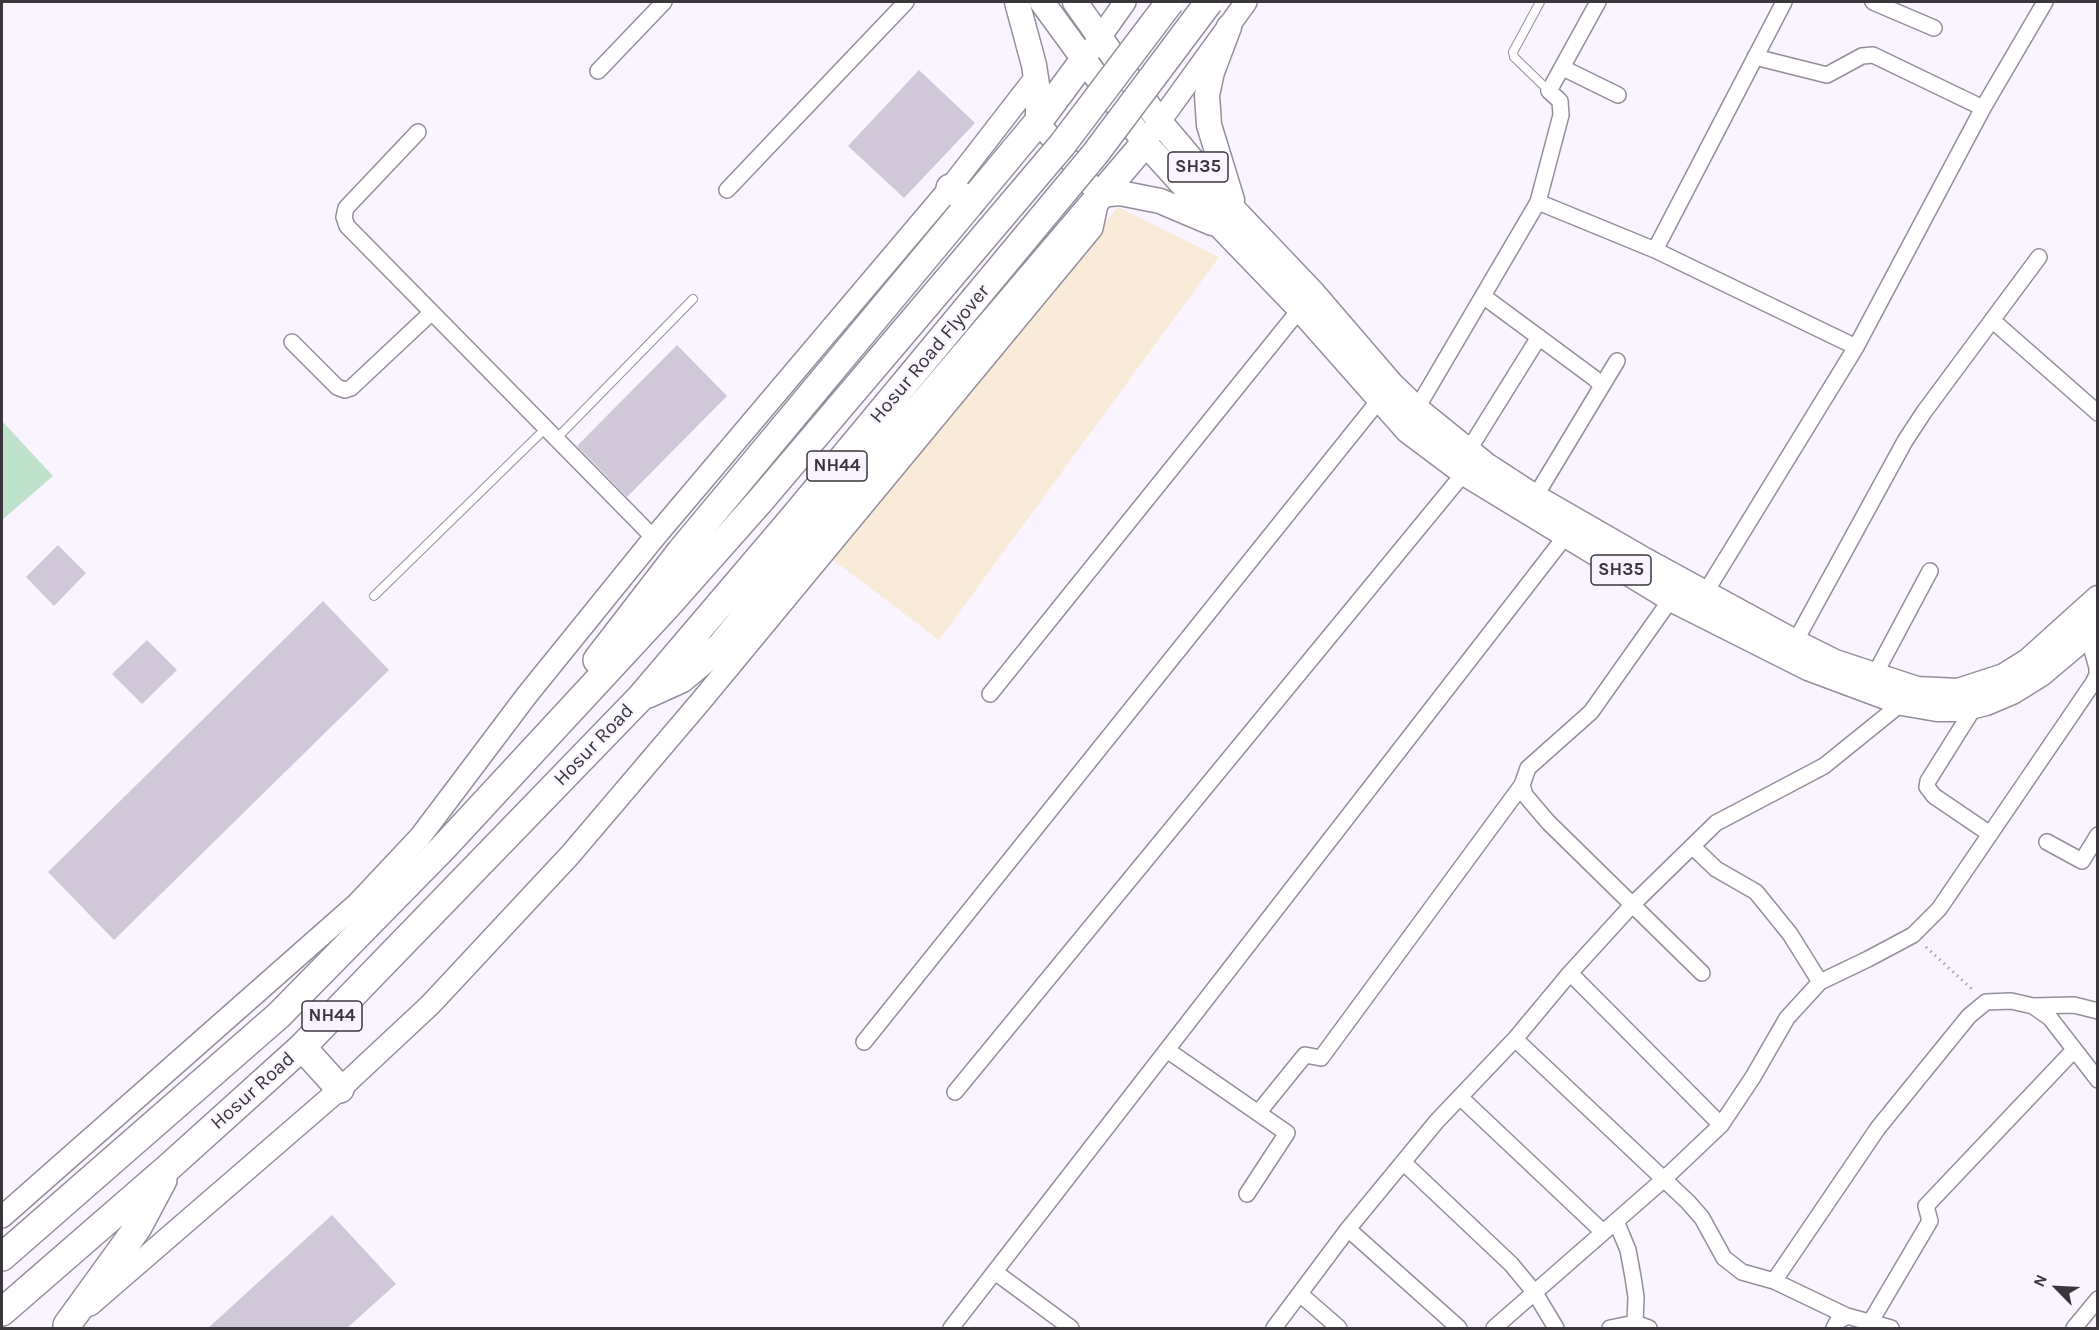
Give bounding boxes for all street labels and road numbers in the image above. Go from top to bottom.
road number: SH35 [1168,152,1228,182]
street label: Hosur Road Flyover [865,280,995,428]
road number: NH44 [807,451,867,481]
road number: SH35 [1591,555,1651,585]
street label: Hosur Road [549,699,639,791]
road number: NH44 [302,1001,362,1031]
street label: Hosur Road [206,1047,300,1135]

